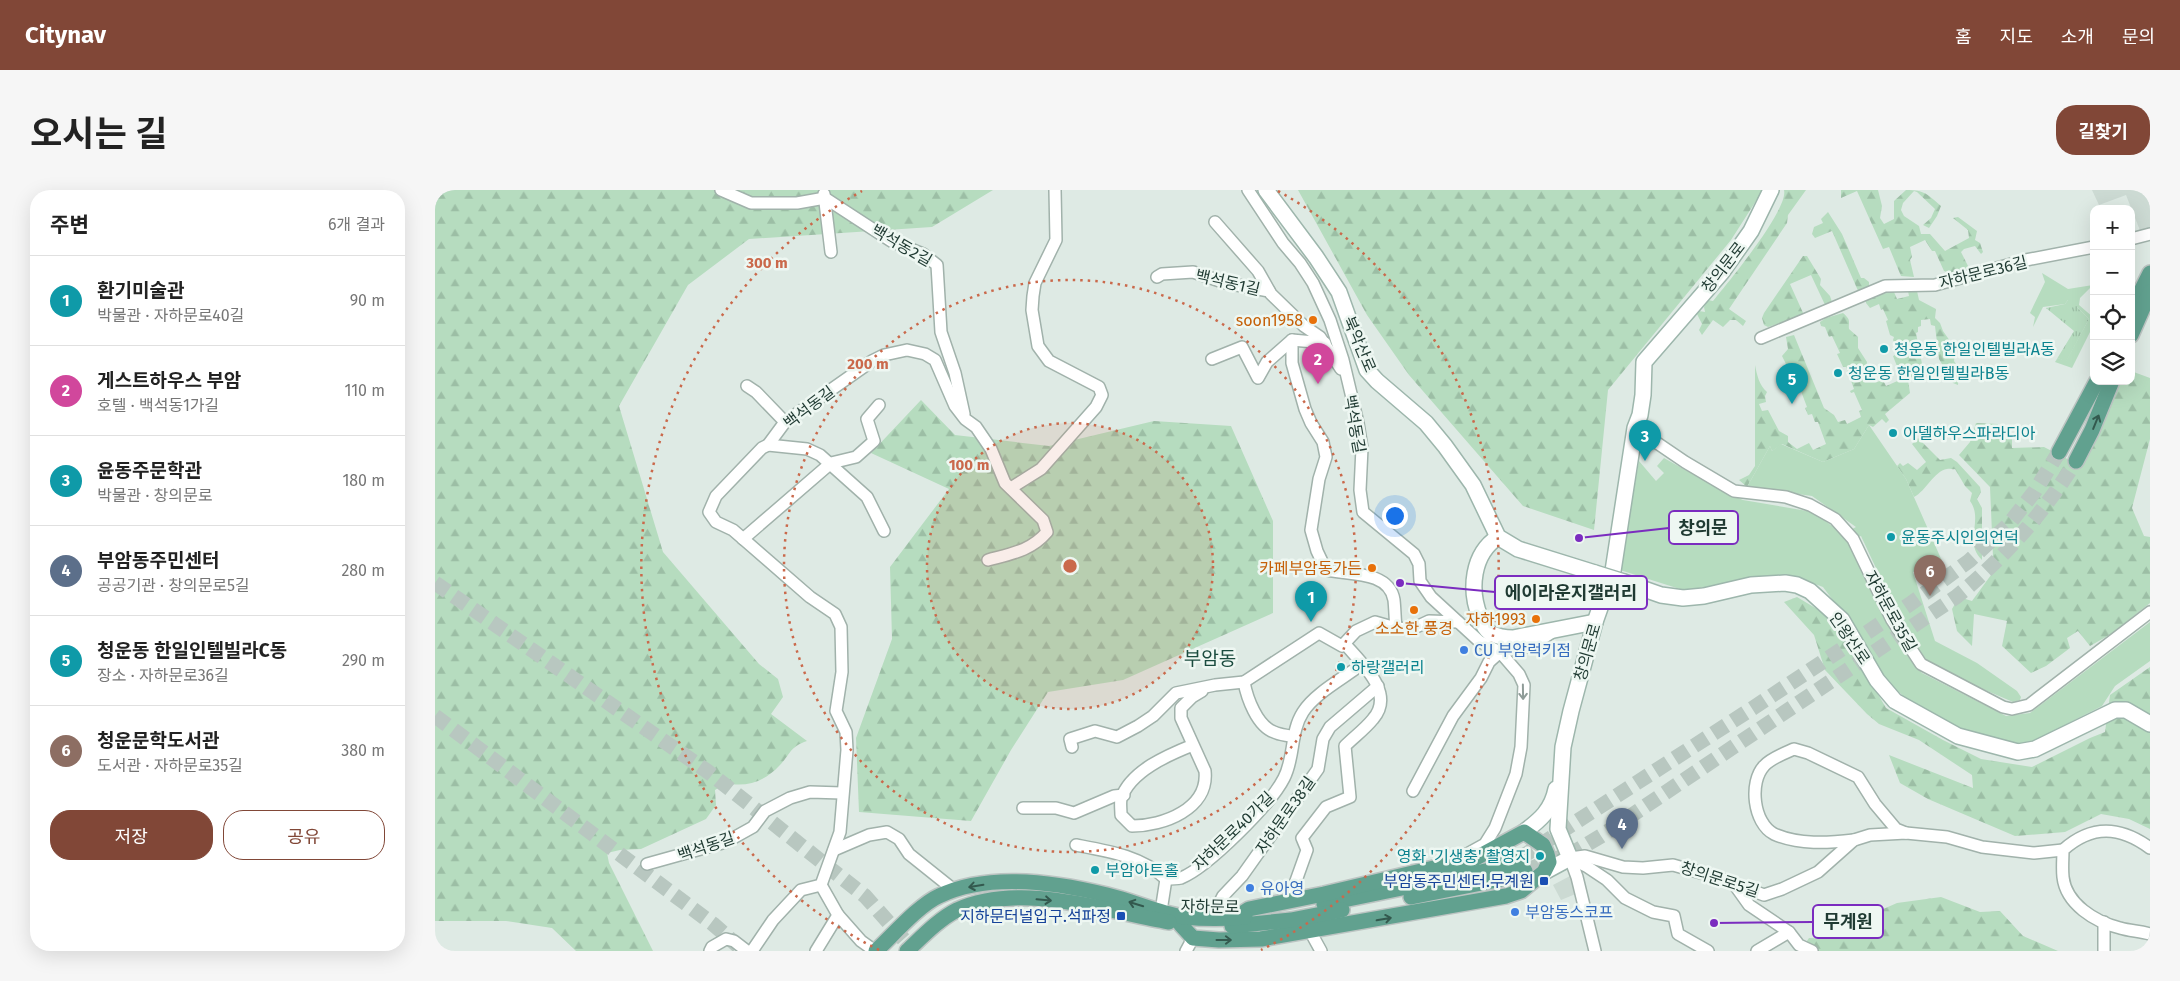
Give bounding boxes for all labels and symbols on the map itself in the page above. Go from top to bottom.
street label: 백석동2길 [868,221,935,270]
street label: 창의문로 [1698,238,1749,296]
street label: 자하문로36길 [1937,252,2029,293]
text: 300 m [745,254,788,272]
street label: 백석동1길 [1194,266,1262,299]
place label: soon1958 [1236,311,1303,330]
street label: 북악산로 [1339,313,1380,375]
marker: soon1958 [1307,314,1319,326]
place label: 청운동 한일인텔빌라A동 [1894,340,2055,359]
pin: 2 [1302,343,1334,384]
marker: 청운동 한일인텔빌라A동 [1878,343,1890,355]
text: 200 m [847,355,889,373]
pin: 5 [1776,363,1808,404]
place label: 청운동 한일인텔빌라B동 [1848,364,2009,383]
marker: 청운동 한일인텔빌라B동 [1832,367,1844,379]
street label: 백석동길 [780,382,839,433]
street label: 백석동길 [1340,393,1369,455]
one-way arrow [2091,415,2101,430]
pin: 3 [1629,420,1661,461]
place label: 아델하우스파라디아 [1903,424,2036,443]
marker: 아델하우스파라디아 [1887,427,1899,439]
text: 100 m [949,456,989,474]
your location [1382,503,1408,529]
callout: 창의문 [1669,511,1738,544]
text: 창의문 [1678,517,1728,539]
place label: 윤동주시인의언덕 [1901,528,2019,547]
marker: 윤동주시인의언덕 [1885,531,1897,543]
pin: 6 [1914,555,1946,596]
centre of rings [1061,557,1079,575]
place label: 카페부암동가든 [1259,559,1362,578]
marker: 카페부암동가든 [1366,562,1378,574]
street label: 자하문로35길 [1861,567,1921,655]
callout: 에이라운지갤러리 [1495,576,1647,609]
pin: 1 [1295,581,1327,622]
text: 에이라운지갤러리 [1505,582,1637,604]
marker: 소소한 풍경 [1408,604,1420,616]
street label: 인왕산로 [1825,609,1874,668]
place label: 자하1993 [1465,610,1526,629]
marker: 자하1993 [1530,613,1542,625]
place label: 소소한 풍경 [1375,619,1453,638]
street label: 창의문로 [1570,621,1605,683]
place label: CU 부암럭키점 [1474,641,1571,660]
marker: CU 부암럭키점 [1458,644,1470,656]
district label: 부암동 [1184,647,1236,670]
place label: 하랑갤러리 [1351,658,1425,677]
marker: 하랑갤러리 [1335,661,1347,673]
one-way arrow [1519,684,1528,700]
street label: 자하문로38길 [1252,773,1319,858]
street label: 자하문로40가길 [1189,788,1278,875]
pin: 4 [1606,808,1638,849]
street label: 백석동길 [675,828,737,865]
place label: 영화 '기생충' 촬영지 [1397,847,1530,866]
marker: 영화 '기생충' 촬영지 [1534,850,1546,862]
street label: 창의문로5길 [1678,858,1762,901]
place label: 부암아트홀 [1105,861,1179,880]
marker: 부암아트홀 [1089,864,1101,876]
place label: 부암동주민센터.무계원 [1383,872,1534,891]
marker: 부암동주민센터.무계원 [1538,875,1550,887]
place label: 유아영 [1260,879,1304,898]
one-way arrow [968,881,984,891]
marker: 유아영 [1244,882,1256,894]
one-way arrow [1036,895,1052,905]
street label: 자하문로 [1180,896,1240,917]
one-way arrow [1128,898,1144,908]
place label: 부암동스코프 [1525,903,1613,922]
callout: 무계원 [1813,905,1883,938]
marker: 부암동스코프 [1509,906,1521,918]
place label: 지하문터널입구.석파정 [960,907,1111,926]
marker: 지하문터널입구.석파정 [1115,910,1127,922]
text: 무계원 [1823,911,1873,933]
one-way arrow [1376,913,1392,923]
one-way arrow [1215,935,1231,945]

